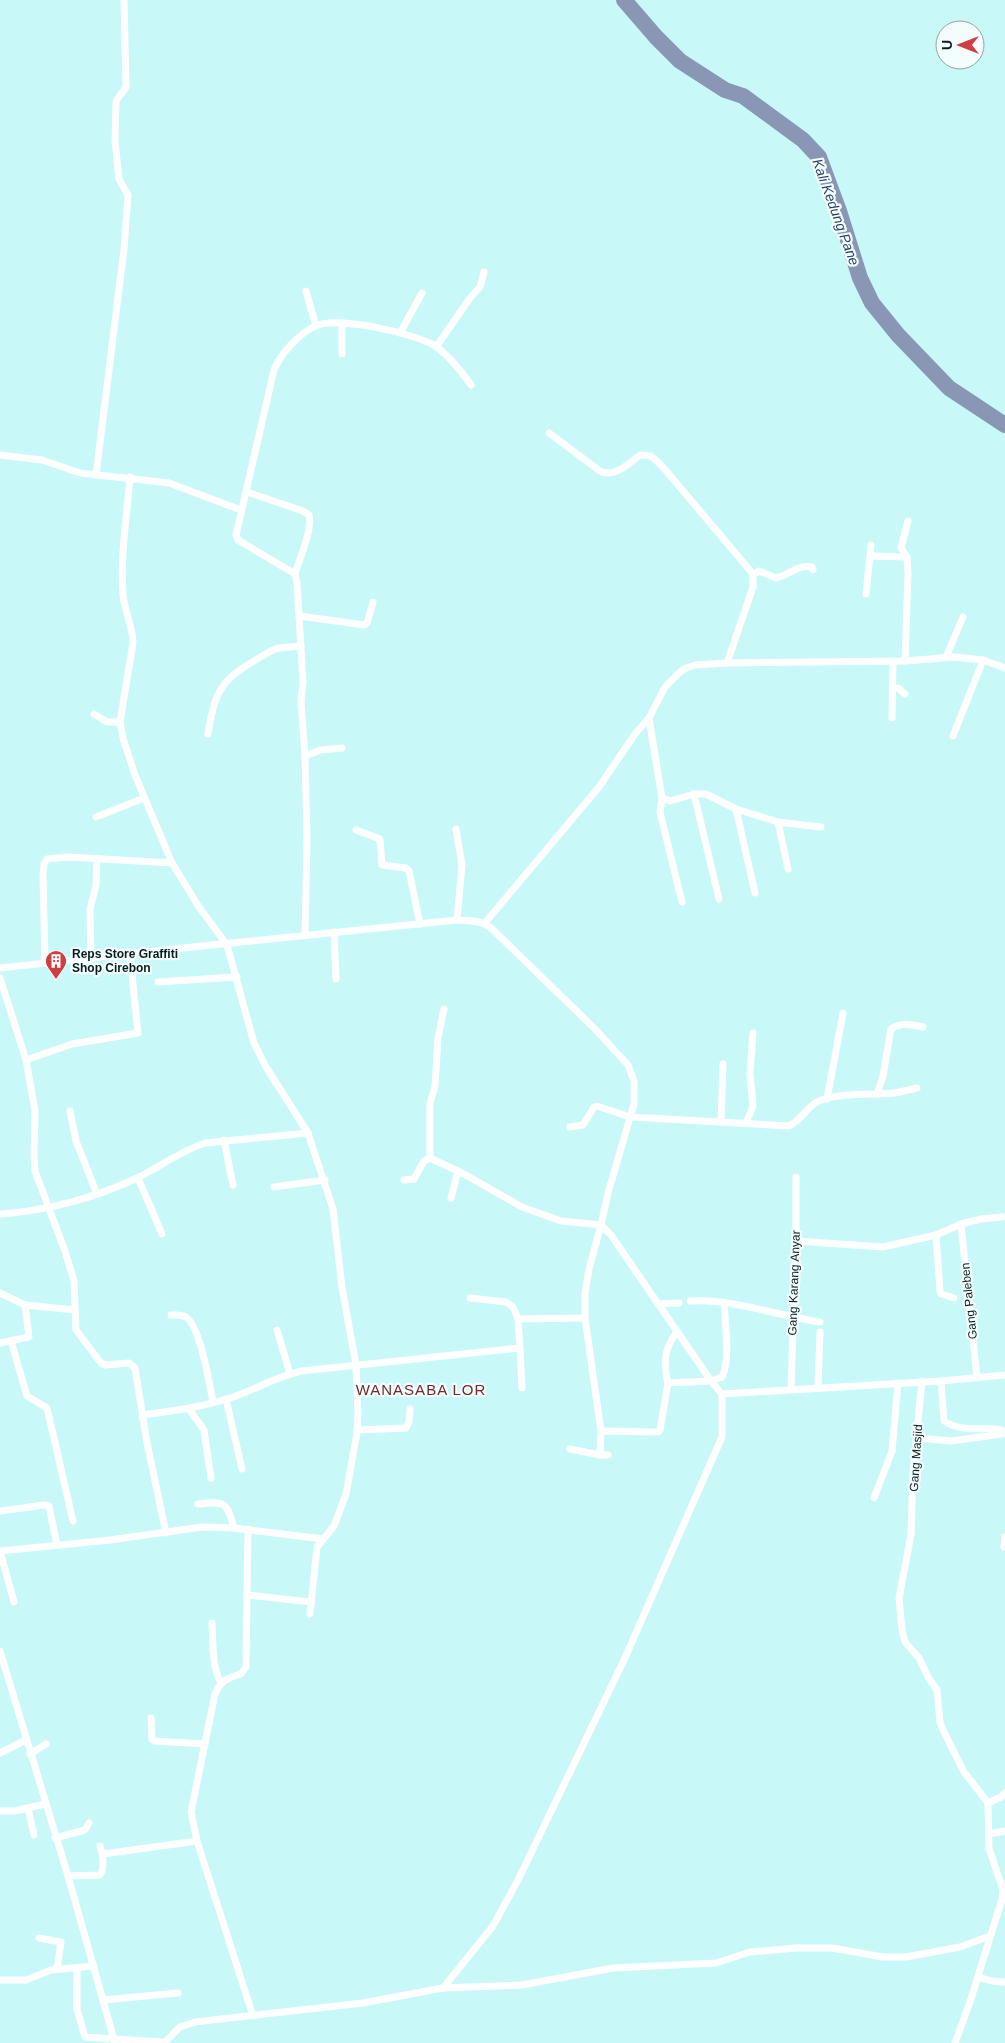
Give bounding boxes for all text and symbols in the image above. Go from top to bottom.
north arrow [935,20,985,70]
text: U [939,40,955,50]
water label: Kali Kedung Pane [809,157,863,268]
place label: Reps Store Graffiti Shop Cirebon [72,947,178,975]
building icon: Reps Store Graffiti Shop Cirebon [44,949,68,980]
street label: Gang Karang Anyar [785,1230,803,1336]
street label: Gang Paleben [958,1262,980,1340]
district label: WANASABA LOR [356,1381,486,1398]
street label: Gang Masjid [907,1424,925,1492]

